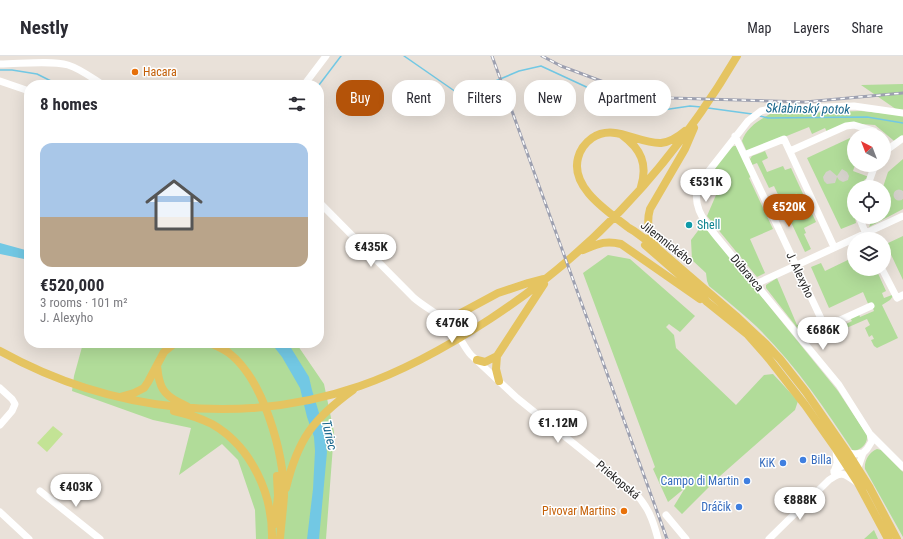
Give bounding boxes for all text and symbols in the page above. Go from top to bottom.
text: Nestly [20,16,68,39]
text: Map [747,20,771,36]
text: Layers [793,20,830,36]
text: Share [852,20,883,36]
place label: Hacara [143,65,177,79]
marker: Hacara [130,67,140,77]
chip: Buy [336,80,384,116]
chip: Rent [392,80,445,116]
chip: Filters [453,80,516,116]
chip: New [524,80,576,116]
chip: Apartment [584,80,671,116]
icon: filters [286,93,308,115]
text: 8 homes [40,94,98,114]
water label: Sklabinský potok [766,100,851,117]
north arrow [847,128,891,172]
map controls [847,128,891,276]
icon: home [138,169,210,241]
pin: €531K [678,169,734,203]
text: €531K [689,174,723,189]
button: locate [847,180,891,224]
pin: €520K [761,194,817,228]
text: €520K [772,199,806,214]
street label: Jilemnického [638,218,696,268]
place label: Shell [697,218,720,232]
marker: Shell [684,220,694,230]
button: layers [847,232,891,276]
pin: €435K [343,234,399,268]
text: €435K [354,239,388,254]
street label: J. Alexyho [783,250,817,300]
street label: Dúbravca [727,252,767,295]
text: €520,000 [40,275,104,295]
text: 3 rooms · 101 m² [40,295,127,310]
text: J. Alexyho [40,310,93,325]
pin: €476K [424,310,480,344]
text: €476K [435,315,469,330]
pin: €686K [795,317,851,351]
text: €686K [806,322,840,337]
pin: €1.12M [525,410,591,444]
text: €1.12M [538,415,578,430]
water label: Turiec [319,419,340,452]
place label: Billa [811,453,832,467]
marker: Billa [798,455,808,465]
place label: KiK [759,456,775,470]
street label: Priekopská [593,458,643,502]
marker: KiK [778,458,788,468]
pin: €403K [48,474,104,508]
place label: Campo di Martin [660,474,739,488]
marker: Campo di Martin [742,476,752,486]
text: €403K [59,479,93,494]
pin: €888K [772,487,828,521]
text: €888K [783,492,817,507]
place label: Dráčik [701,500,732,514]
marker: Dráčik [734,502,744,512]
place label: Pivovar Martins [542,504,616,518]
marker: Pivovar Martins [619,506,629,516]

